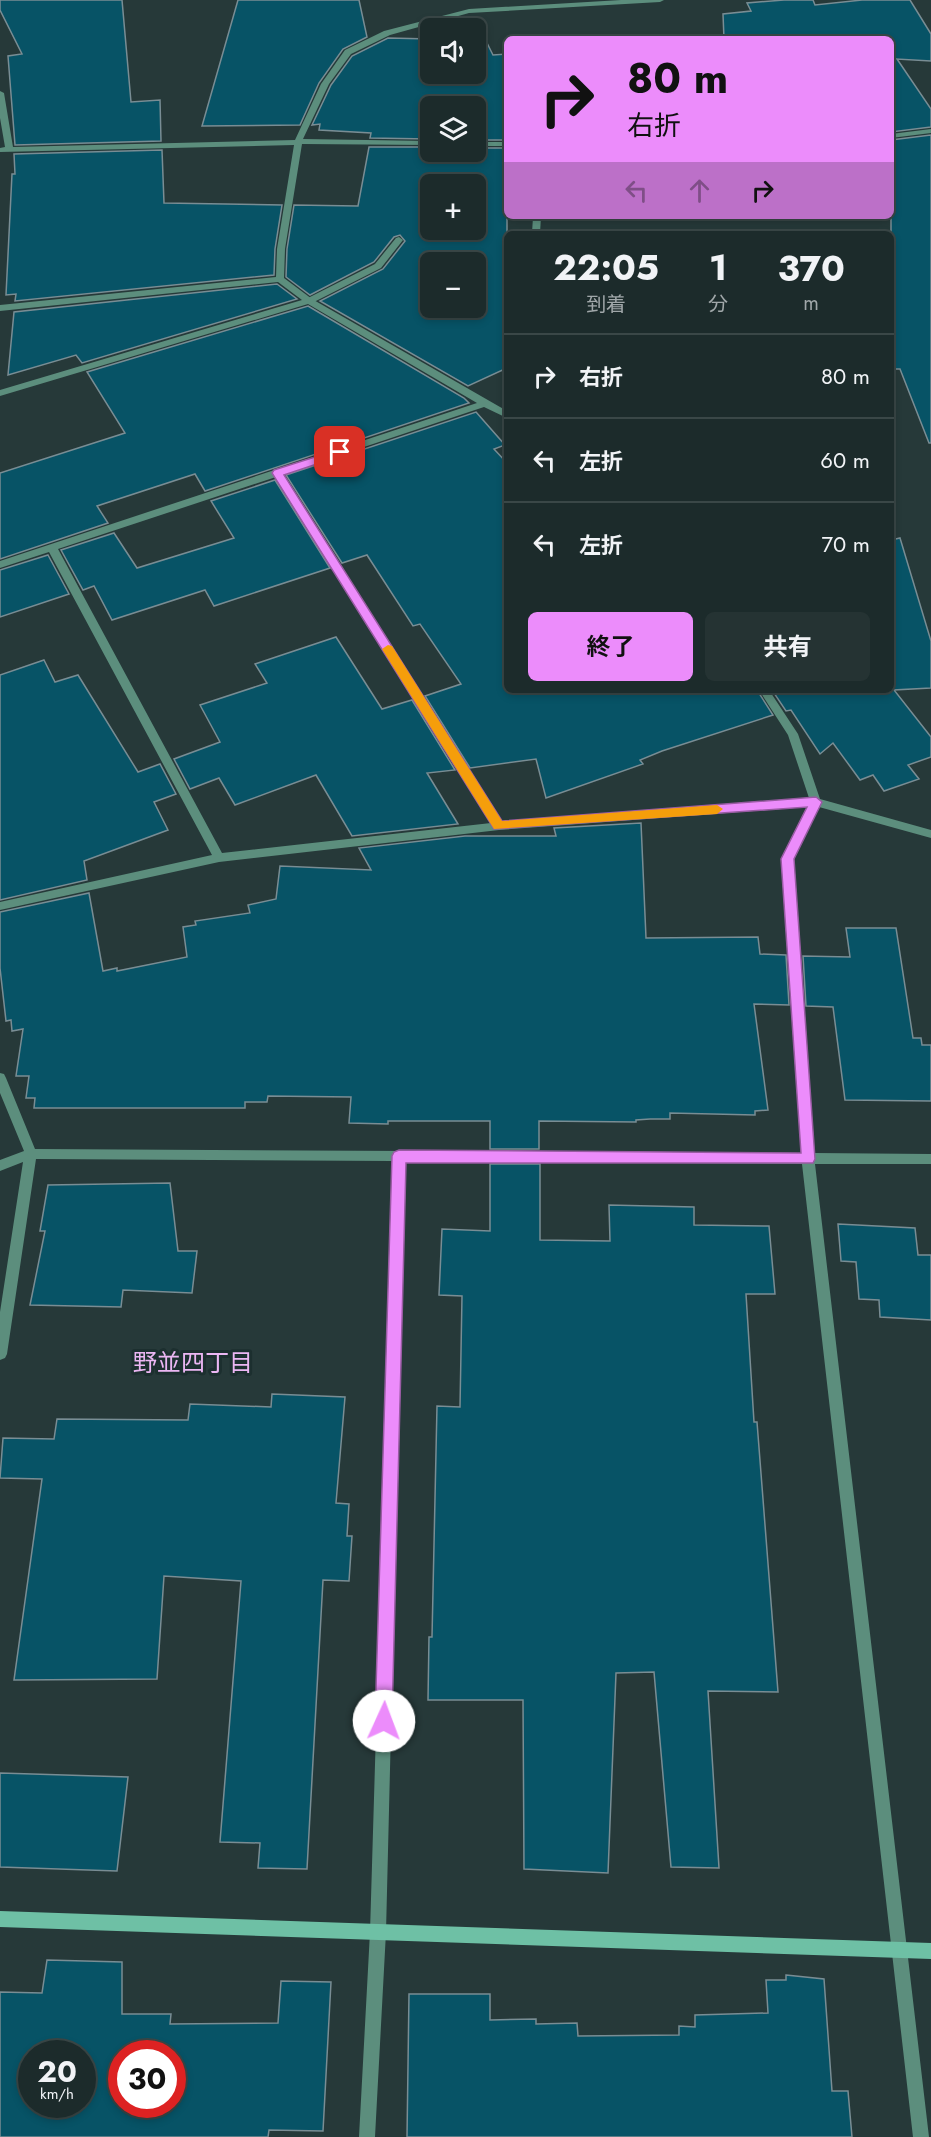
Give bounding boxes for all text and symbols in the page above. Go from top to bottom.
map controls [420,18,486,318]
button: sound [420,18,486,84]
text: 80 m [627,48,728,109]
icon: right [528,60,606,138]
button: layers [420,96,486,162]
text: 右折 [627,106,681,145]
button: + [420,174,486,240]
icon: left [620,174,653,207]
icon: ahead [683,174,716,207]
icon: right [746,174,779,207]
text: 22:05 [553,241,659,293]
text: 1 [709,241,727,293]
text: 370 [777,242,845,294]
button: − [420,252,486,318]
text: m [803,289,819,318]
text: 到着 [586,290,626,319]
text: 分 [708,290,728,319]
icon: right [528,360,561,393]
text: 80 m [821,360,870,392]
text: 右折 [579,361,623,393]
pin [314,426,365,477]
icon: arrive [323,435,356,468]
icon: left [528,444,561,477]
text: 60 m [820,444,870,476]
text: 左折 [579,445,623,477]
icon: left [528,528,561,561]
text: 70 m [821,528,870,560]
text: 左折 [579,529,623,561]
button: 終了 [528,612,693,681]
button: 共有 [705,612,870,681]
district label: 野並四丁目 [133,1345,253,1380]
position arrow [352,1689,416,1753]
speed limit sign: 30 [108,2040,186,2118]
text: 20 [37,2050,77,2093]
text: km/h [40,2083,74,2105]

